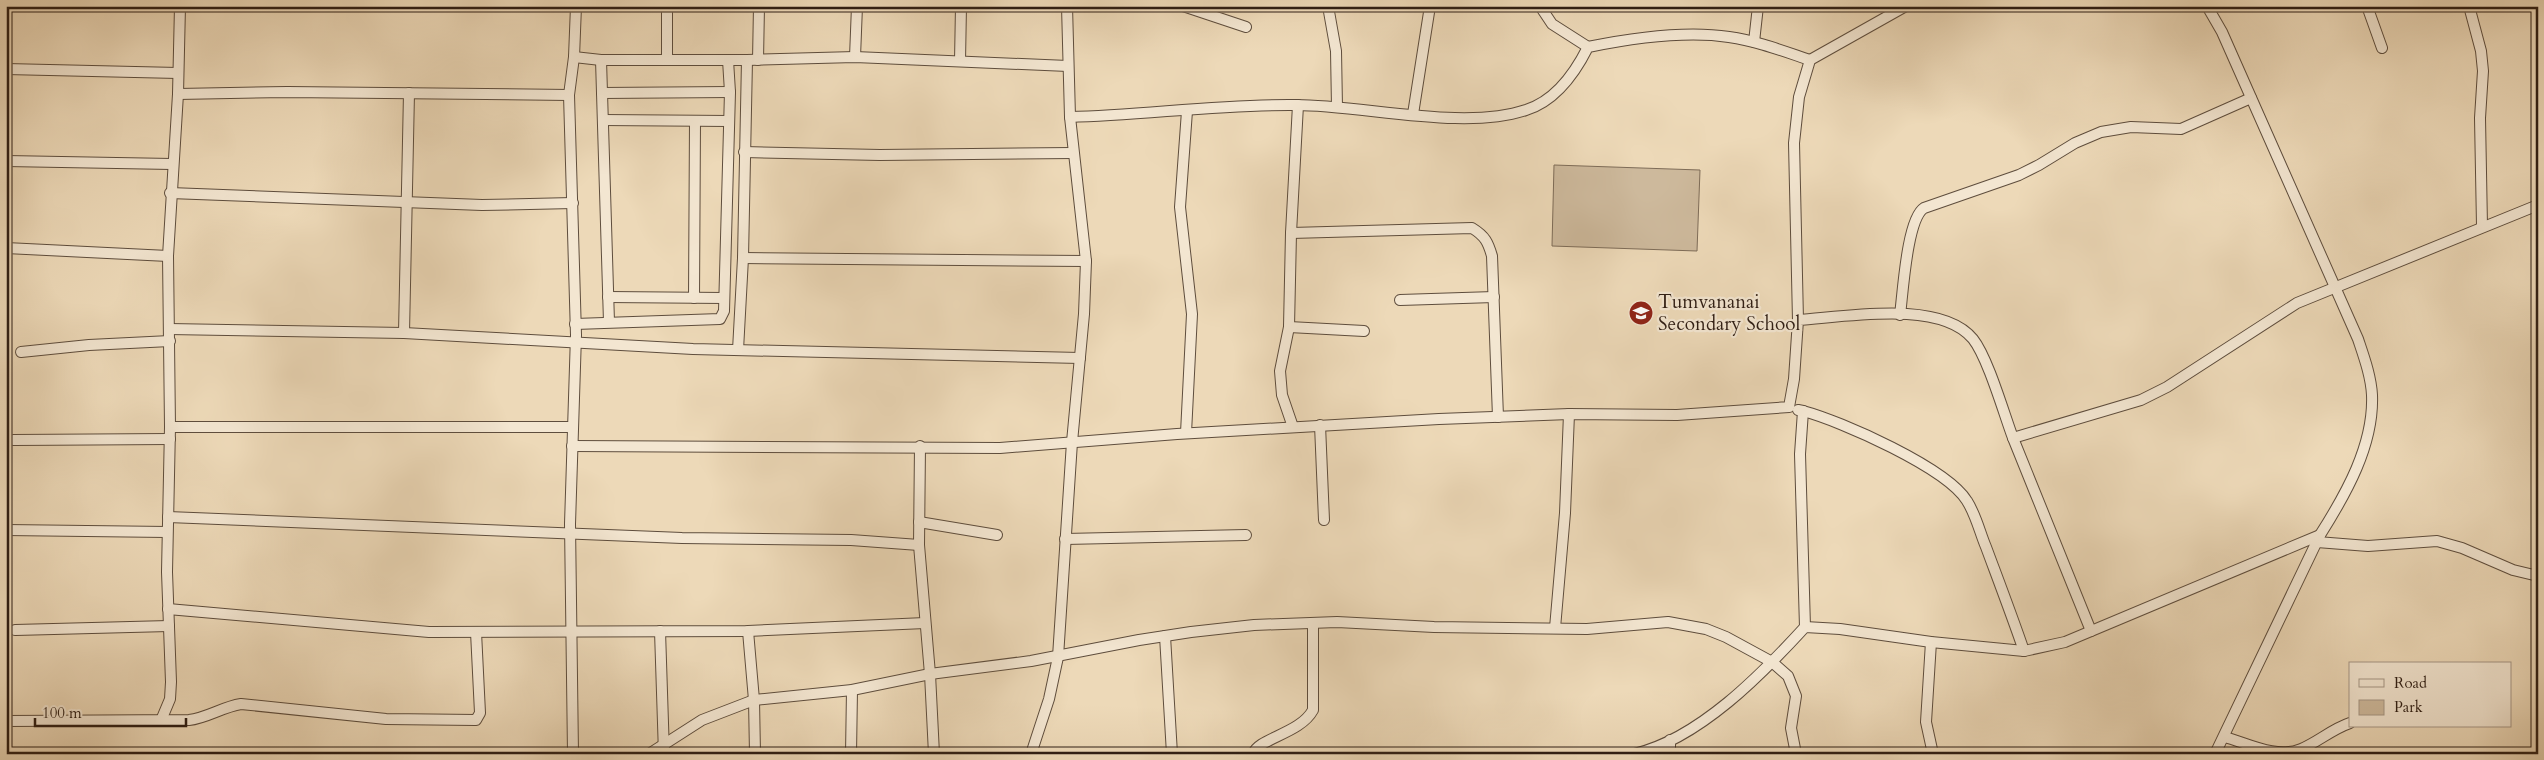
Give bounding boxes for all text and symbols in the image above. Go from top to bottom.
place label: Tumvananai Secondary School [1658,289,1800,337]
school or university icon: Tumvananai Secondary School [1628,300,1654,326]
legend [2349,662,2512,728]
text: Road [2394,673,2427,693]
scale bar [35,695,186,727]
text: Park [2394,697,2423,717]
text: 100 m [42,703,82,723]

